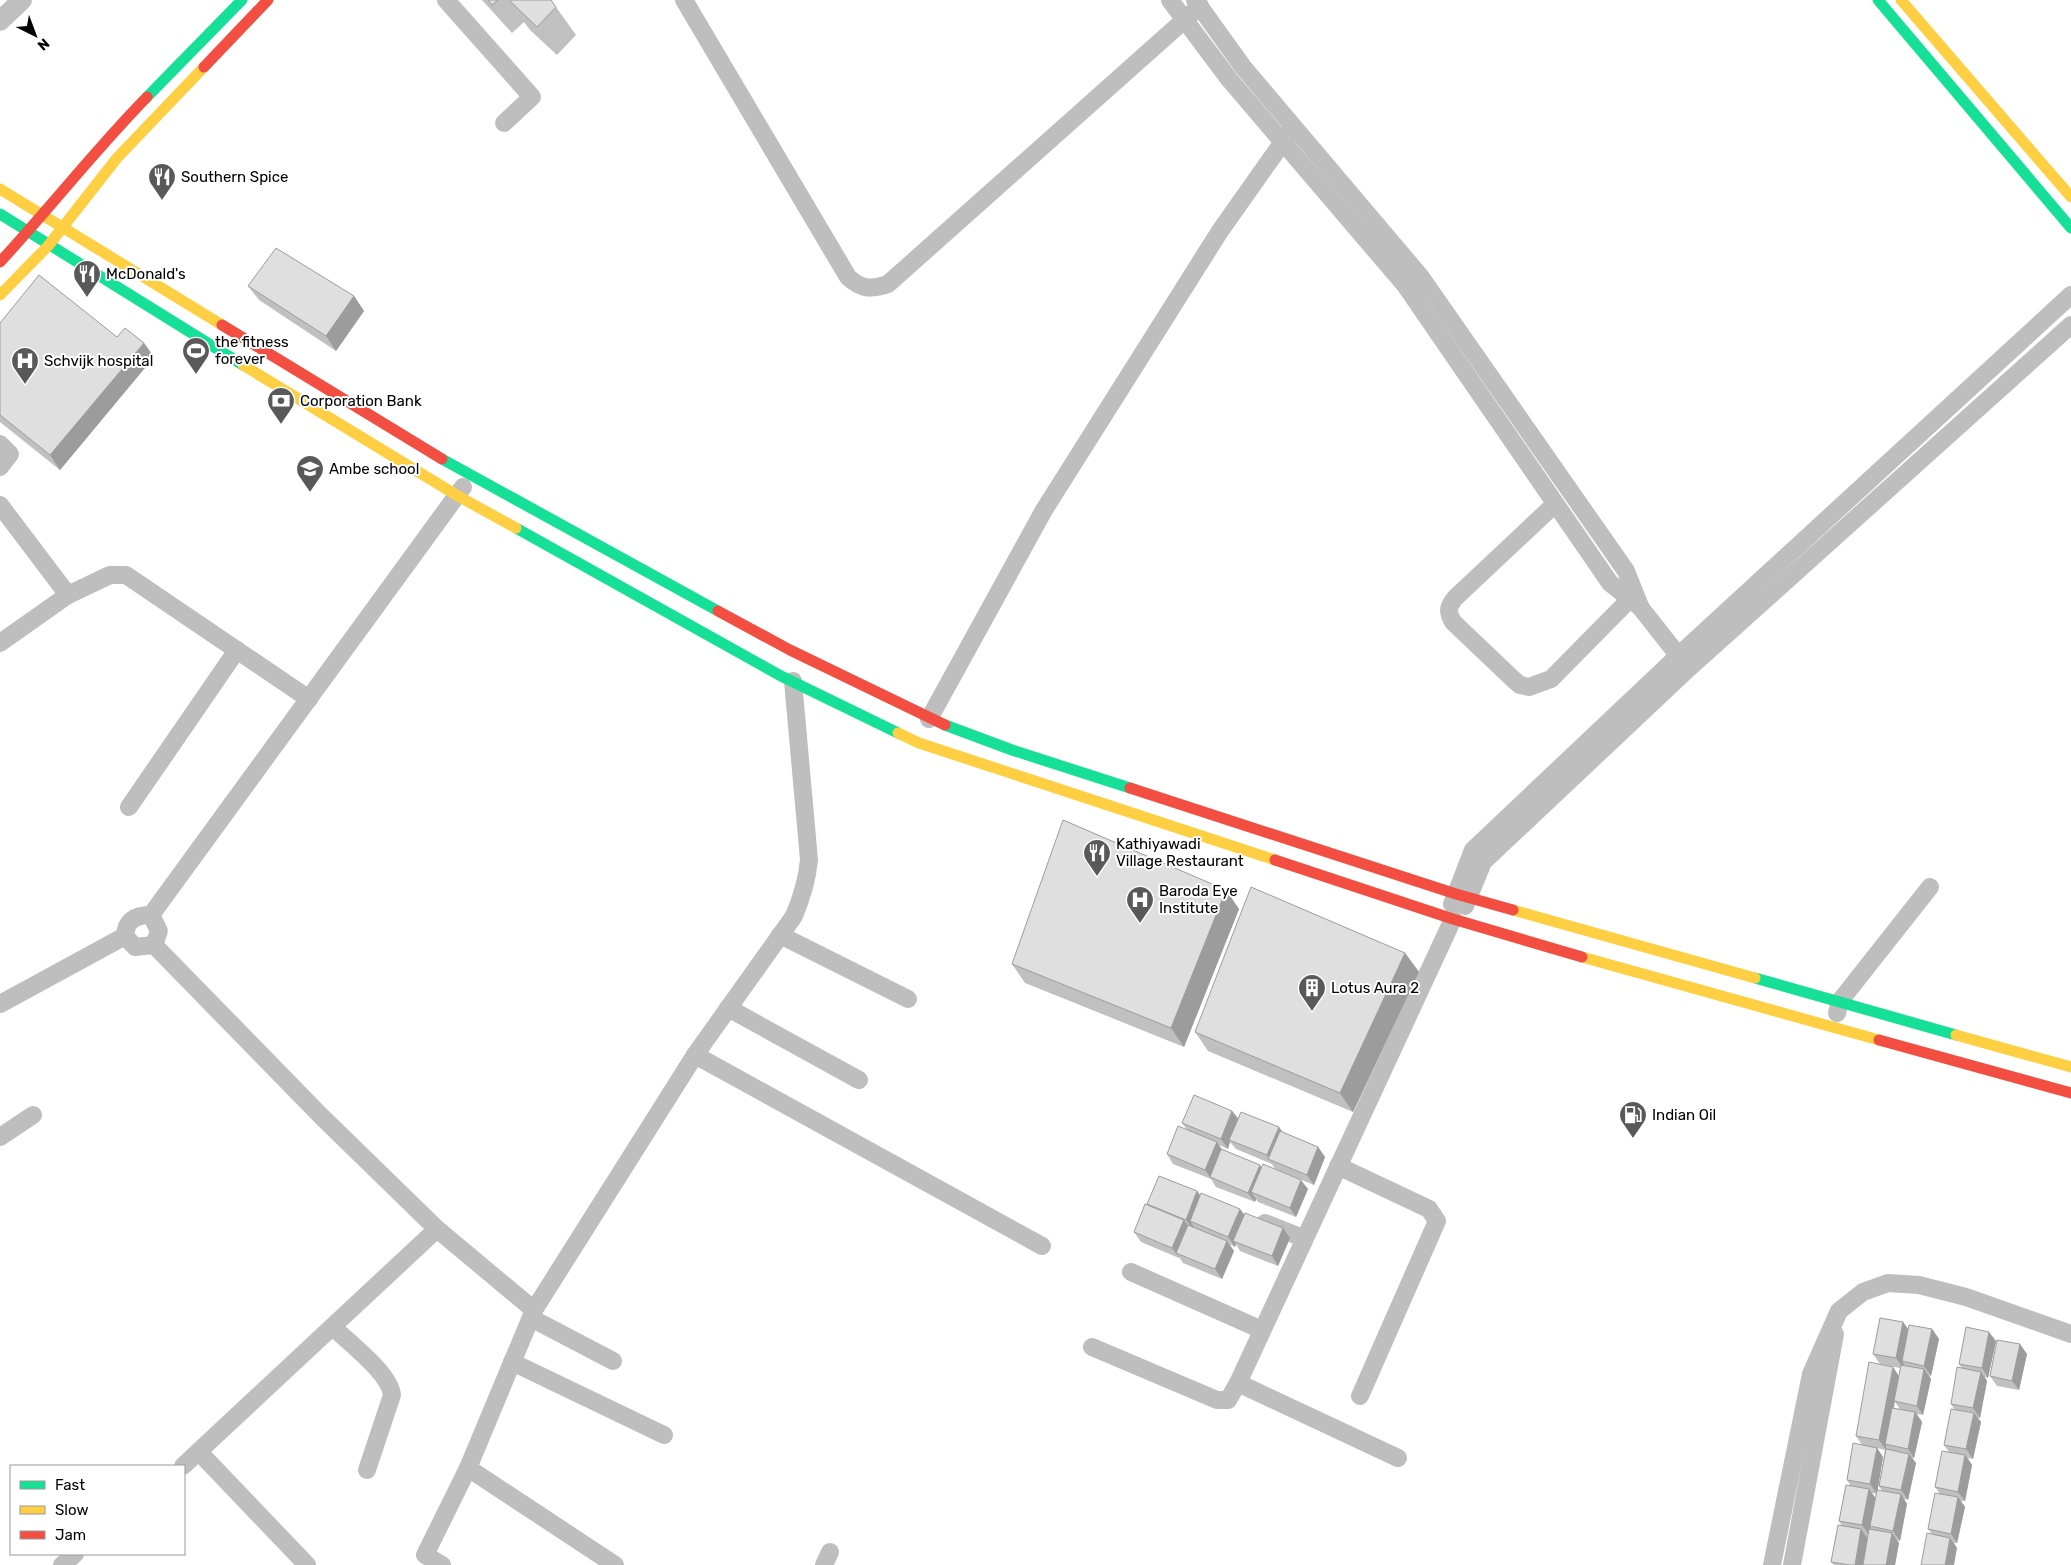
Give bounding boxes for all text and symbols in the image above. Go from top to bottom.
north arrow [10,10,60,60]
text: N [34,35,53,54]
restaurant icon: Southern Spice [147,162,177,201]
place label: Southern Spice [181,168,288,186]
restaurant icon: McDonald's [72,259,102,298]
place label: McDonald's [106,265,186,283]
place label: the fitness forever [215,333,289,368]
sports icon: the fitness forever [181,336,211,375]
hospital icon: Schvijk hospital [10,346,40,385]
place label: Schvijk hospital [44,352,153,370]
bank icon: Corporation Bank [266,386,296,425]
place label: Corporation Bank [300,392,422,410]
school or university icon: Ambe school [295,454,325,493]
place label: Ambe school [329,460,419,478]
place label: Kathiyawadi Village Restaurant [1116,835,1244,870]
restaurant icon: Kathiyawadi Village Restaurant [1082,838,1112,877]
place label: Baroda Eye Institute [1159,882,1238,917]
hospital icon: Baroda Eye Institute [1125,885,1155,924]
building icon: Lotus Aura 2 [1297,973,1327,1012]
place label: Lotus Aura 2 [1331,979,1419,997]
fuel station icon: Indian Oil [1618,1100,1648,1139]
place label: Indian Oil [1652,1106,1716,1124]
legend [10,1465,185,1555]
text: Fast [55,1476,85,1494]
text: Slow [55,1501,88,1519]
text: Jam [55,1526,86,1544]

